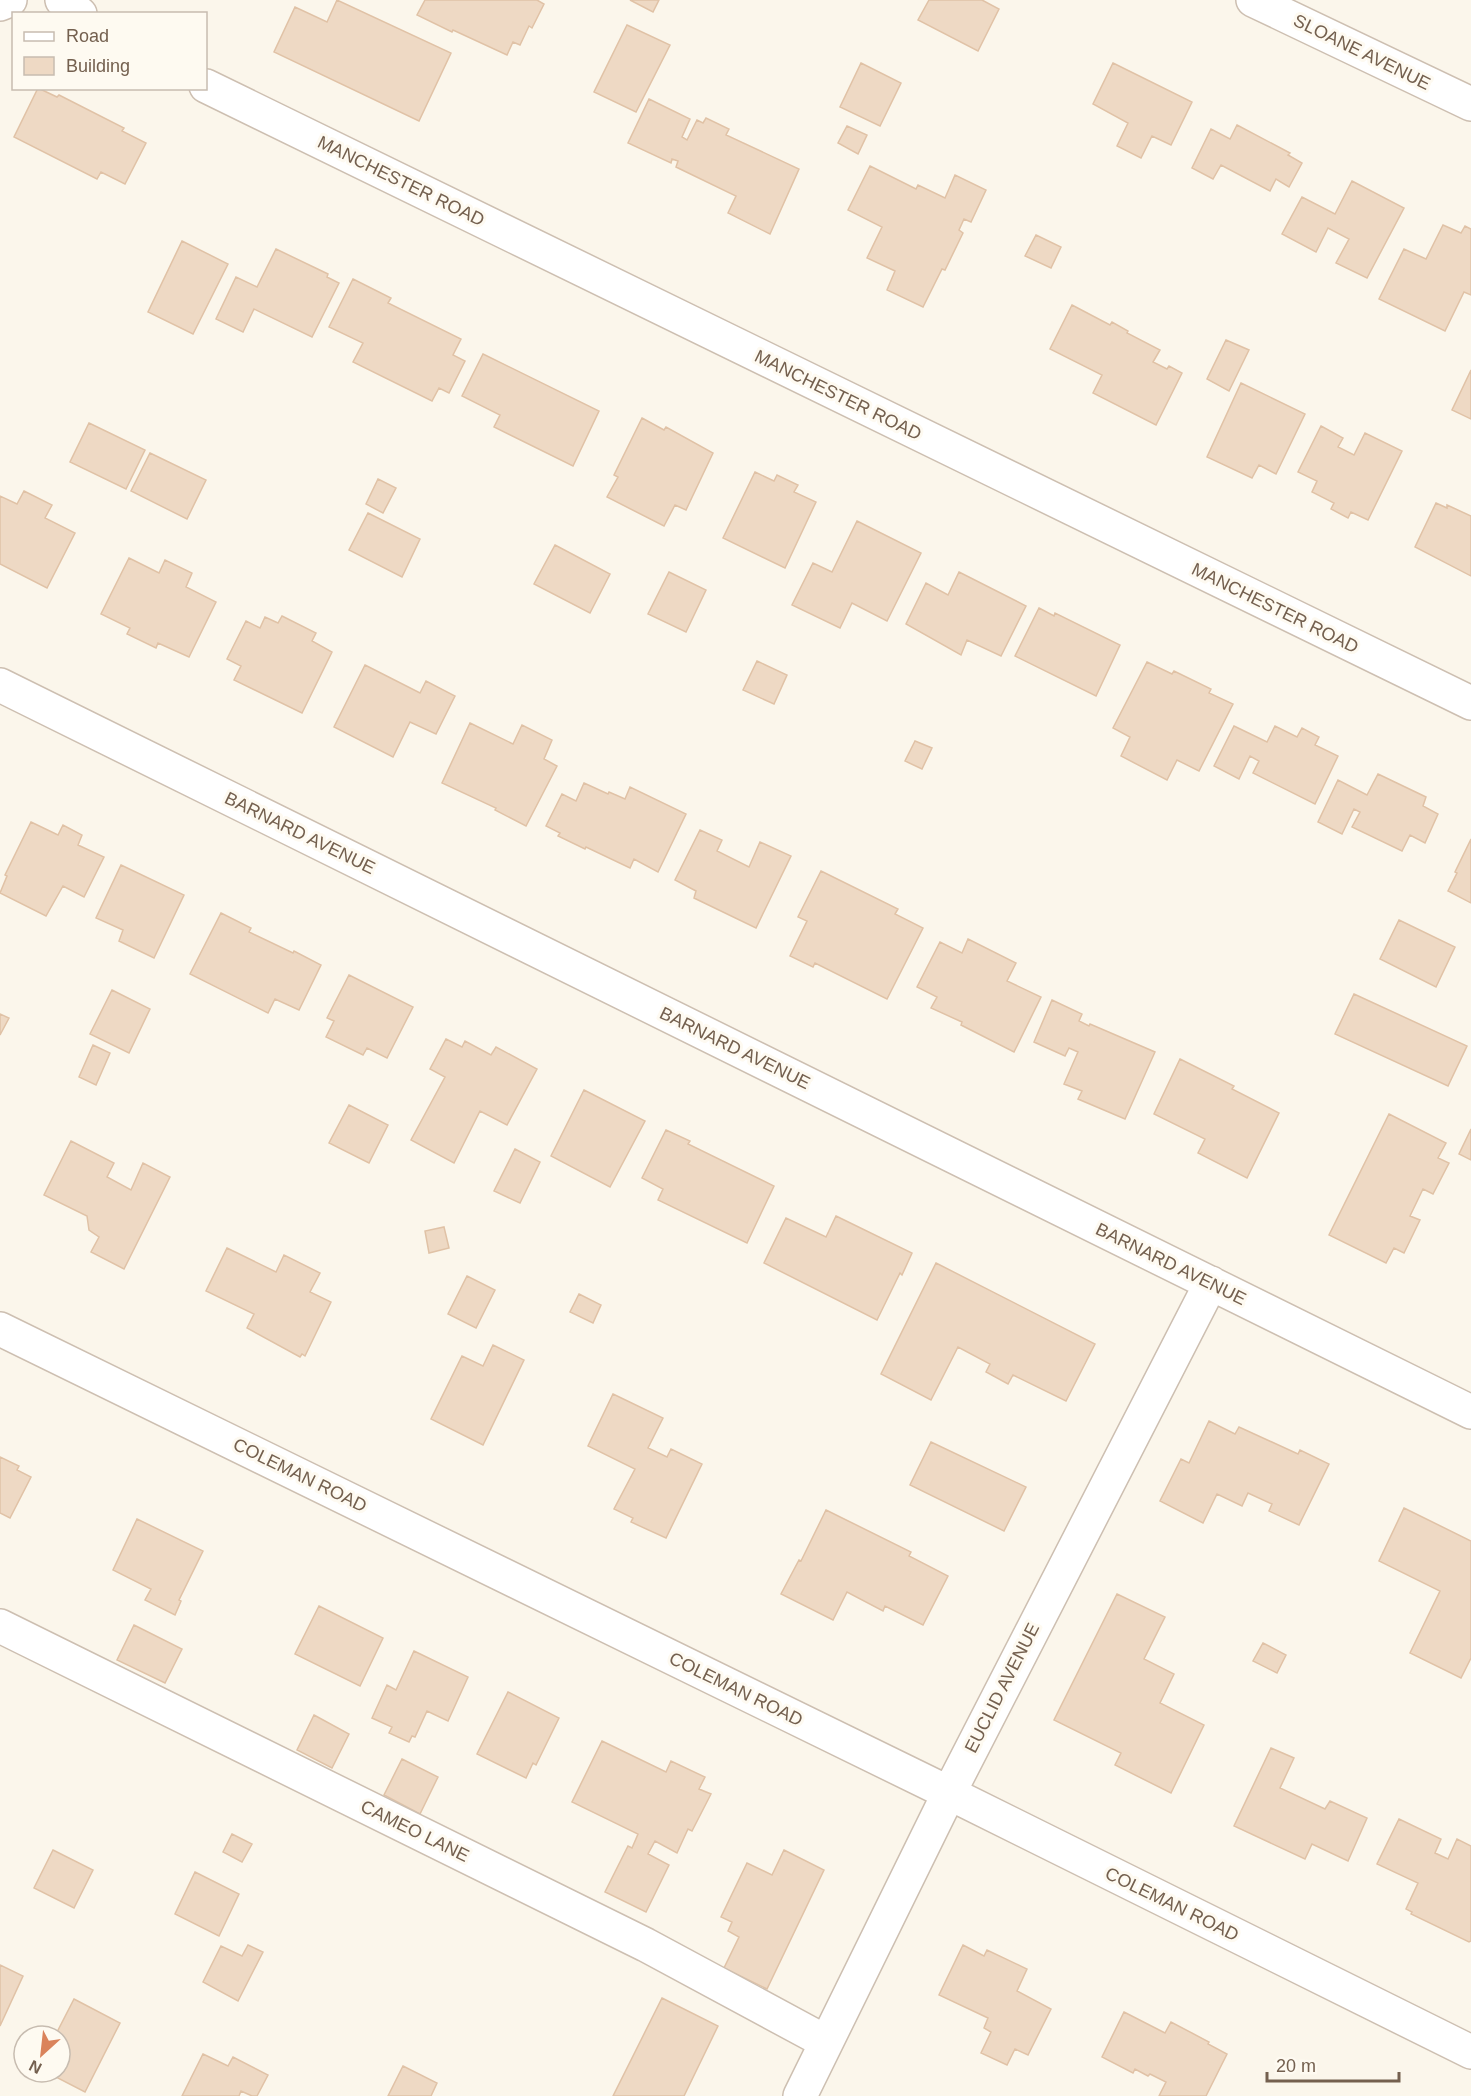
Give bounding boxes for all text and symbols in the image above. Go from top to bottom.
street label: SLOANE AVENUE [1290,10,1434,94]
legend [12,12,207,90]
text: Road [66,26,109,46]
text: Building [66,56,130,76]
street label: MANCHESTER ROAD [314,132,488,230]
street label: MANCHESTER ROAD [751,346,925,444]
street label: MANCHESTER ROAD [1188,559,1362,657]
street label: BARNARD AVENUE [222,788,378,878]
street label: BARNARD AVENUE [657,1003,813,1093]
street label: BARNARD AVENUE [1093,1219,1249,1309]
street label: COLEMAN ROAD [230,1434,370,1516]
street label: EUCLID AVENUE [961,1620,1043,1756]
street label: COLEMAN ROAD [666,1648,806,1730]
street label: CAMEO LANE [358,1796,472,1866]
street label: COLEMAN ROAD [1102,1863,1242,1945]
north arrow [12,2024,72,2084]
scale bar [1267,2045,1399,2083]
text: 20 m [1276,2056,1316,2076]
text: N [26,2057,44,2077]

